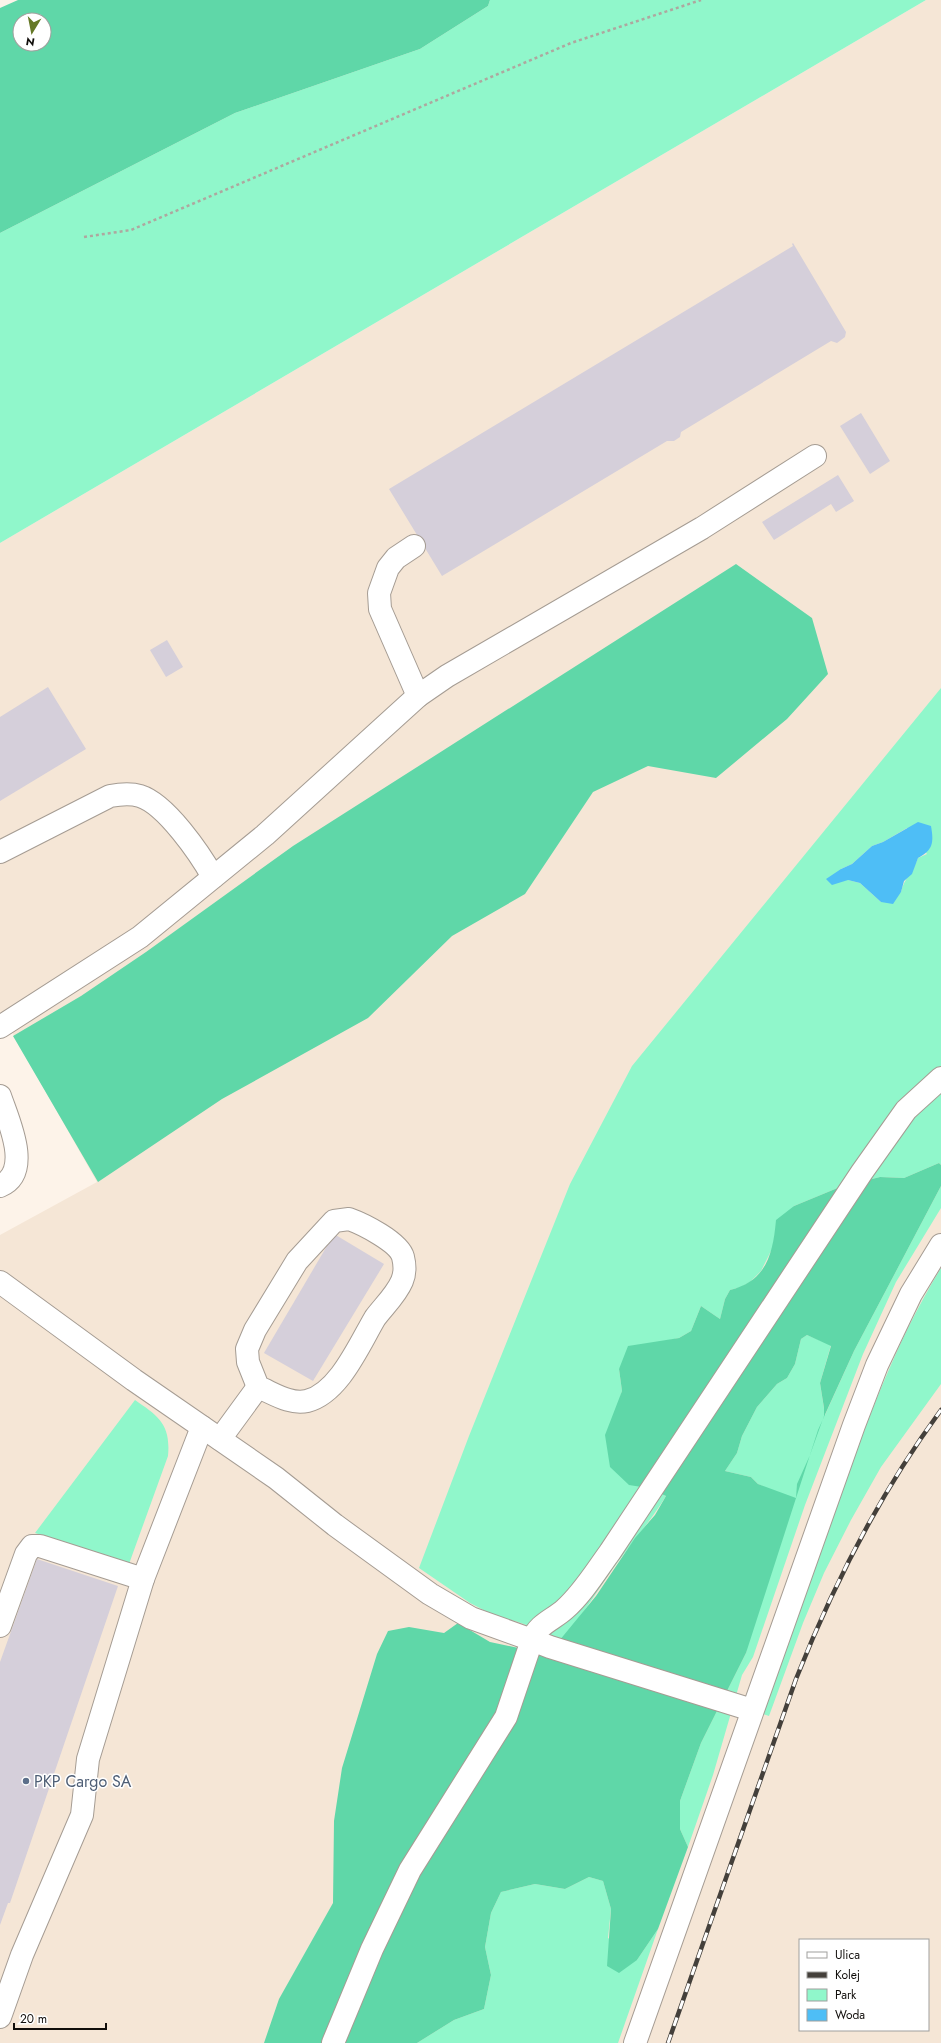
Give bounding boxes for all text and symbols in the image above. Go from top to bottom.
north arrow [12,12,52,52]
text: N [25,33,36,50]
place label: PKP Cargo SA [34,1770,132,1793]
marker: PKP Cargo SA [21,1776,31,1786]
legend [799,1939,929,2031]
text: Ulica [835,1946,860,1964]
text: Kolej [835,1966,860,1984]
text: Park [835,1986,857,2004]
scale bar [14,2005,106,2031]
text: Woda [835,2006,865,2024]
text: 20 m [20,2010,47,2028]

